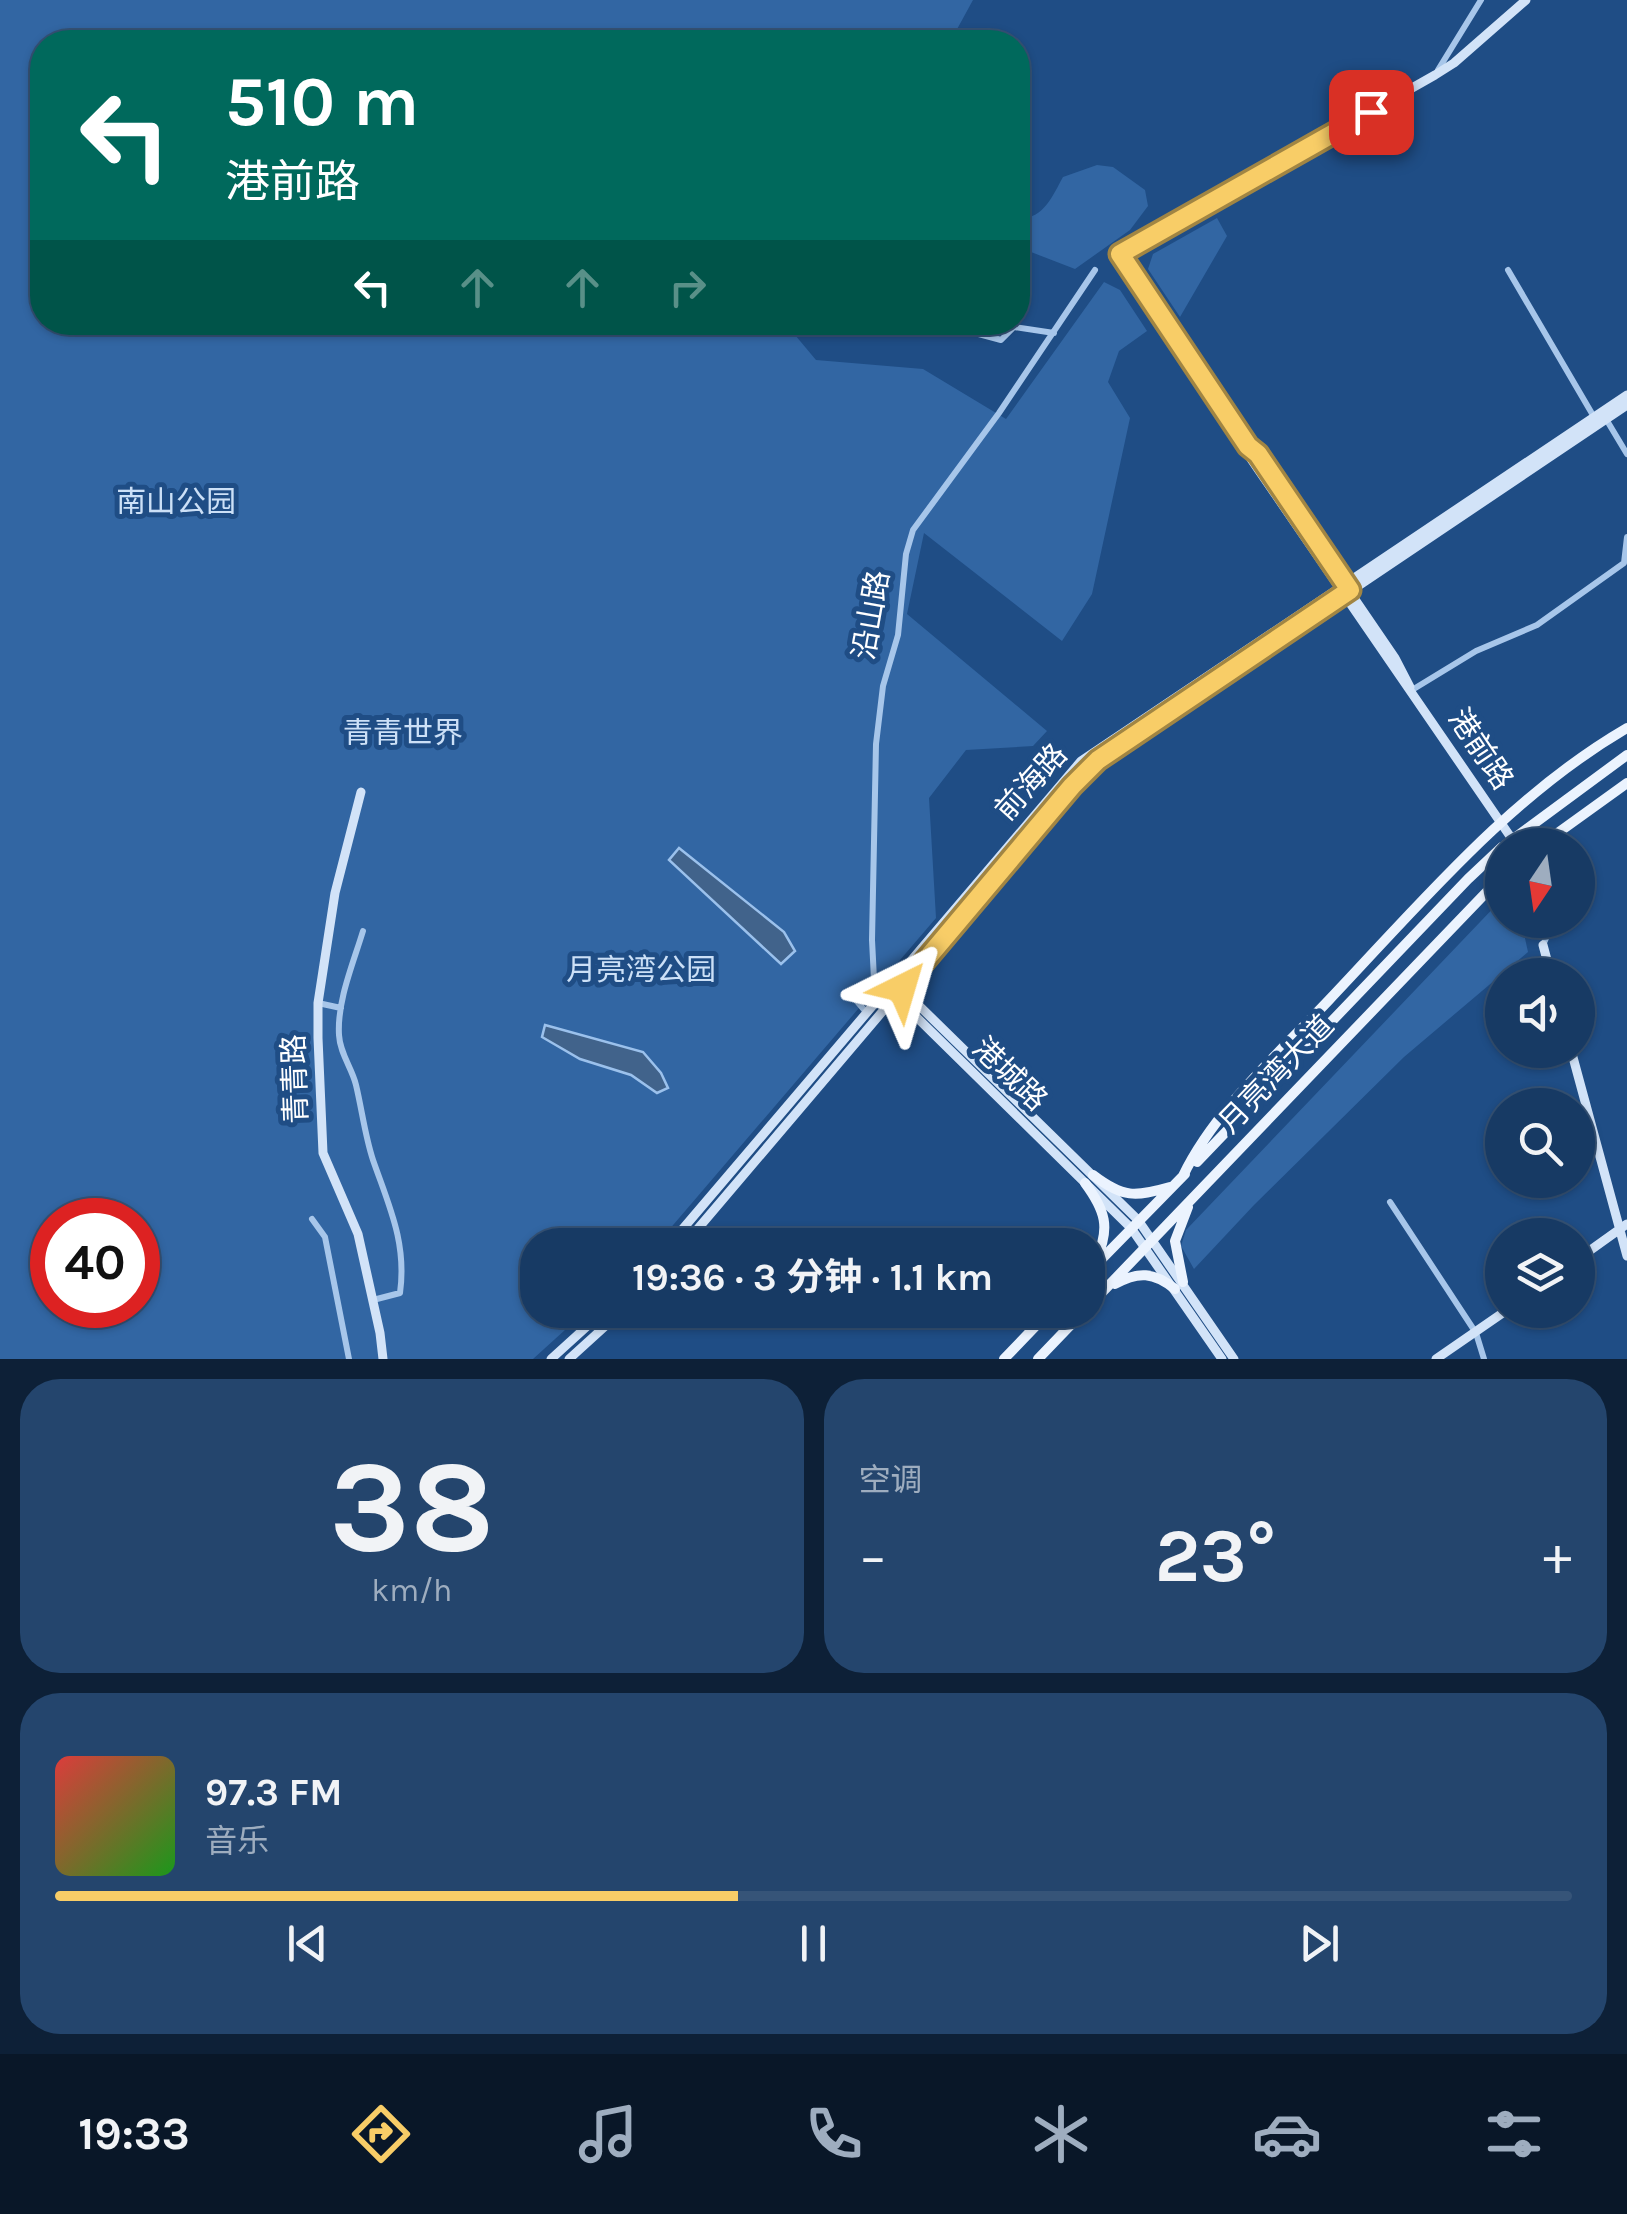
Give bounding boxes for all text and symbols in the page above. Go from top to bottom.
text: 510 m [225,61,419,143]
icon: left [60,70,190,200]
pin [1329,70,1414,155]
icon: arrive [1344,85,1399,140]
text: 港前路 [225,156,360,208]
icon: left [345,260,400,315]
icon: ahead [450,260,505,315]
icon: ahead [555,260,610,315]
icon: right [660,260,715,315]
park label: 南山公园 [116,484,236,520]
street label: 沿山路 [845,568,897,662]
street label: 港前路 [1441,702,1521,796]
park label: 青青世界 [343,715,463,751]
street label: 前海路 [988,737,1074,827]
north arrow [1485,828,1595,938]
map controls [1485,828,1595,1328]
position arrow [850,936,954,1040]
park label: 月亮湾公园 [566,952,716,988]
button: sound [1485,958,1595,1068]
street label: 月亮湾大道 [1211,1008,1341,1140]
street label: 港城路 [965,1030,1055,1118]
street label: 青青路 [275,1033,315,1125]
button: search [1485,1088,1595,1198]
speed limit sign: 40 [30,1198,160,1328]
button: layers [1485,1218,1595,1328]
text: 19:36 · 3 分钟 · 1.1 km [632,1255,993,1300]
text: 38 [329,1431,494,1583]
text: 空调 [859,1462,923,1499]
text: 23° [1155,1512,1276,1600]
text: − [859,1524,887,1588]
text: + [1543,1524,1572,1588]
text: km/h [371,1572,452,1609]
text: 97.3 FM [205,1770,343,1815]
text: 音乐 [205,1823,269,1860]
icon: previous [280,1916,335,1971]
icon: pause [786,1916,841,1971]
icon: next [1292,1916,1347,1971]
icon: directions [346,2099,416,2169]
icon: music [573,2099,643,2169]
icon: phone [799,2099,869,2169]
icon: climate [1026,2099,1096,2169]
icon: car [1252,2099,1322,2169]
icon: filters [1479,2099,1549,2169]
text: 19:33 [78,2108,190,2160]

